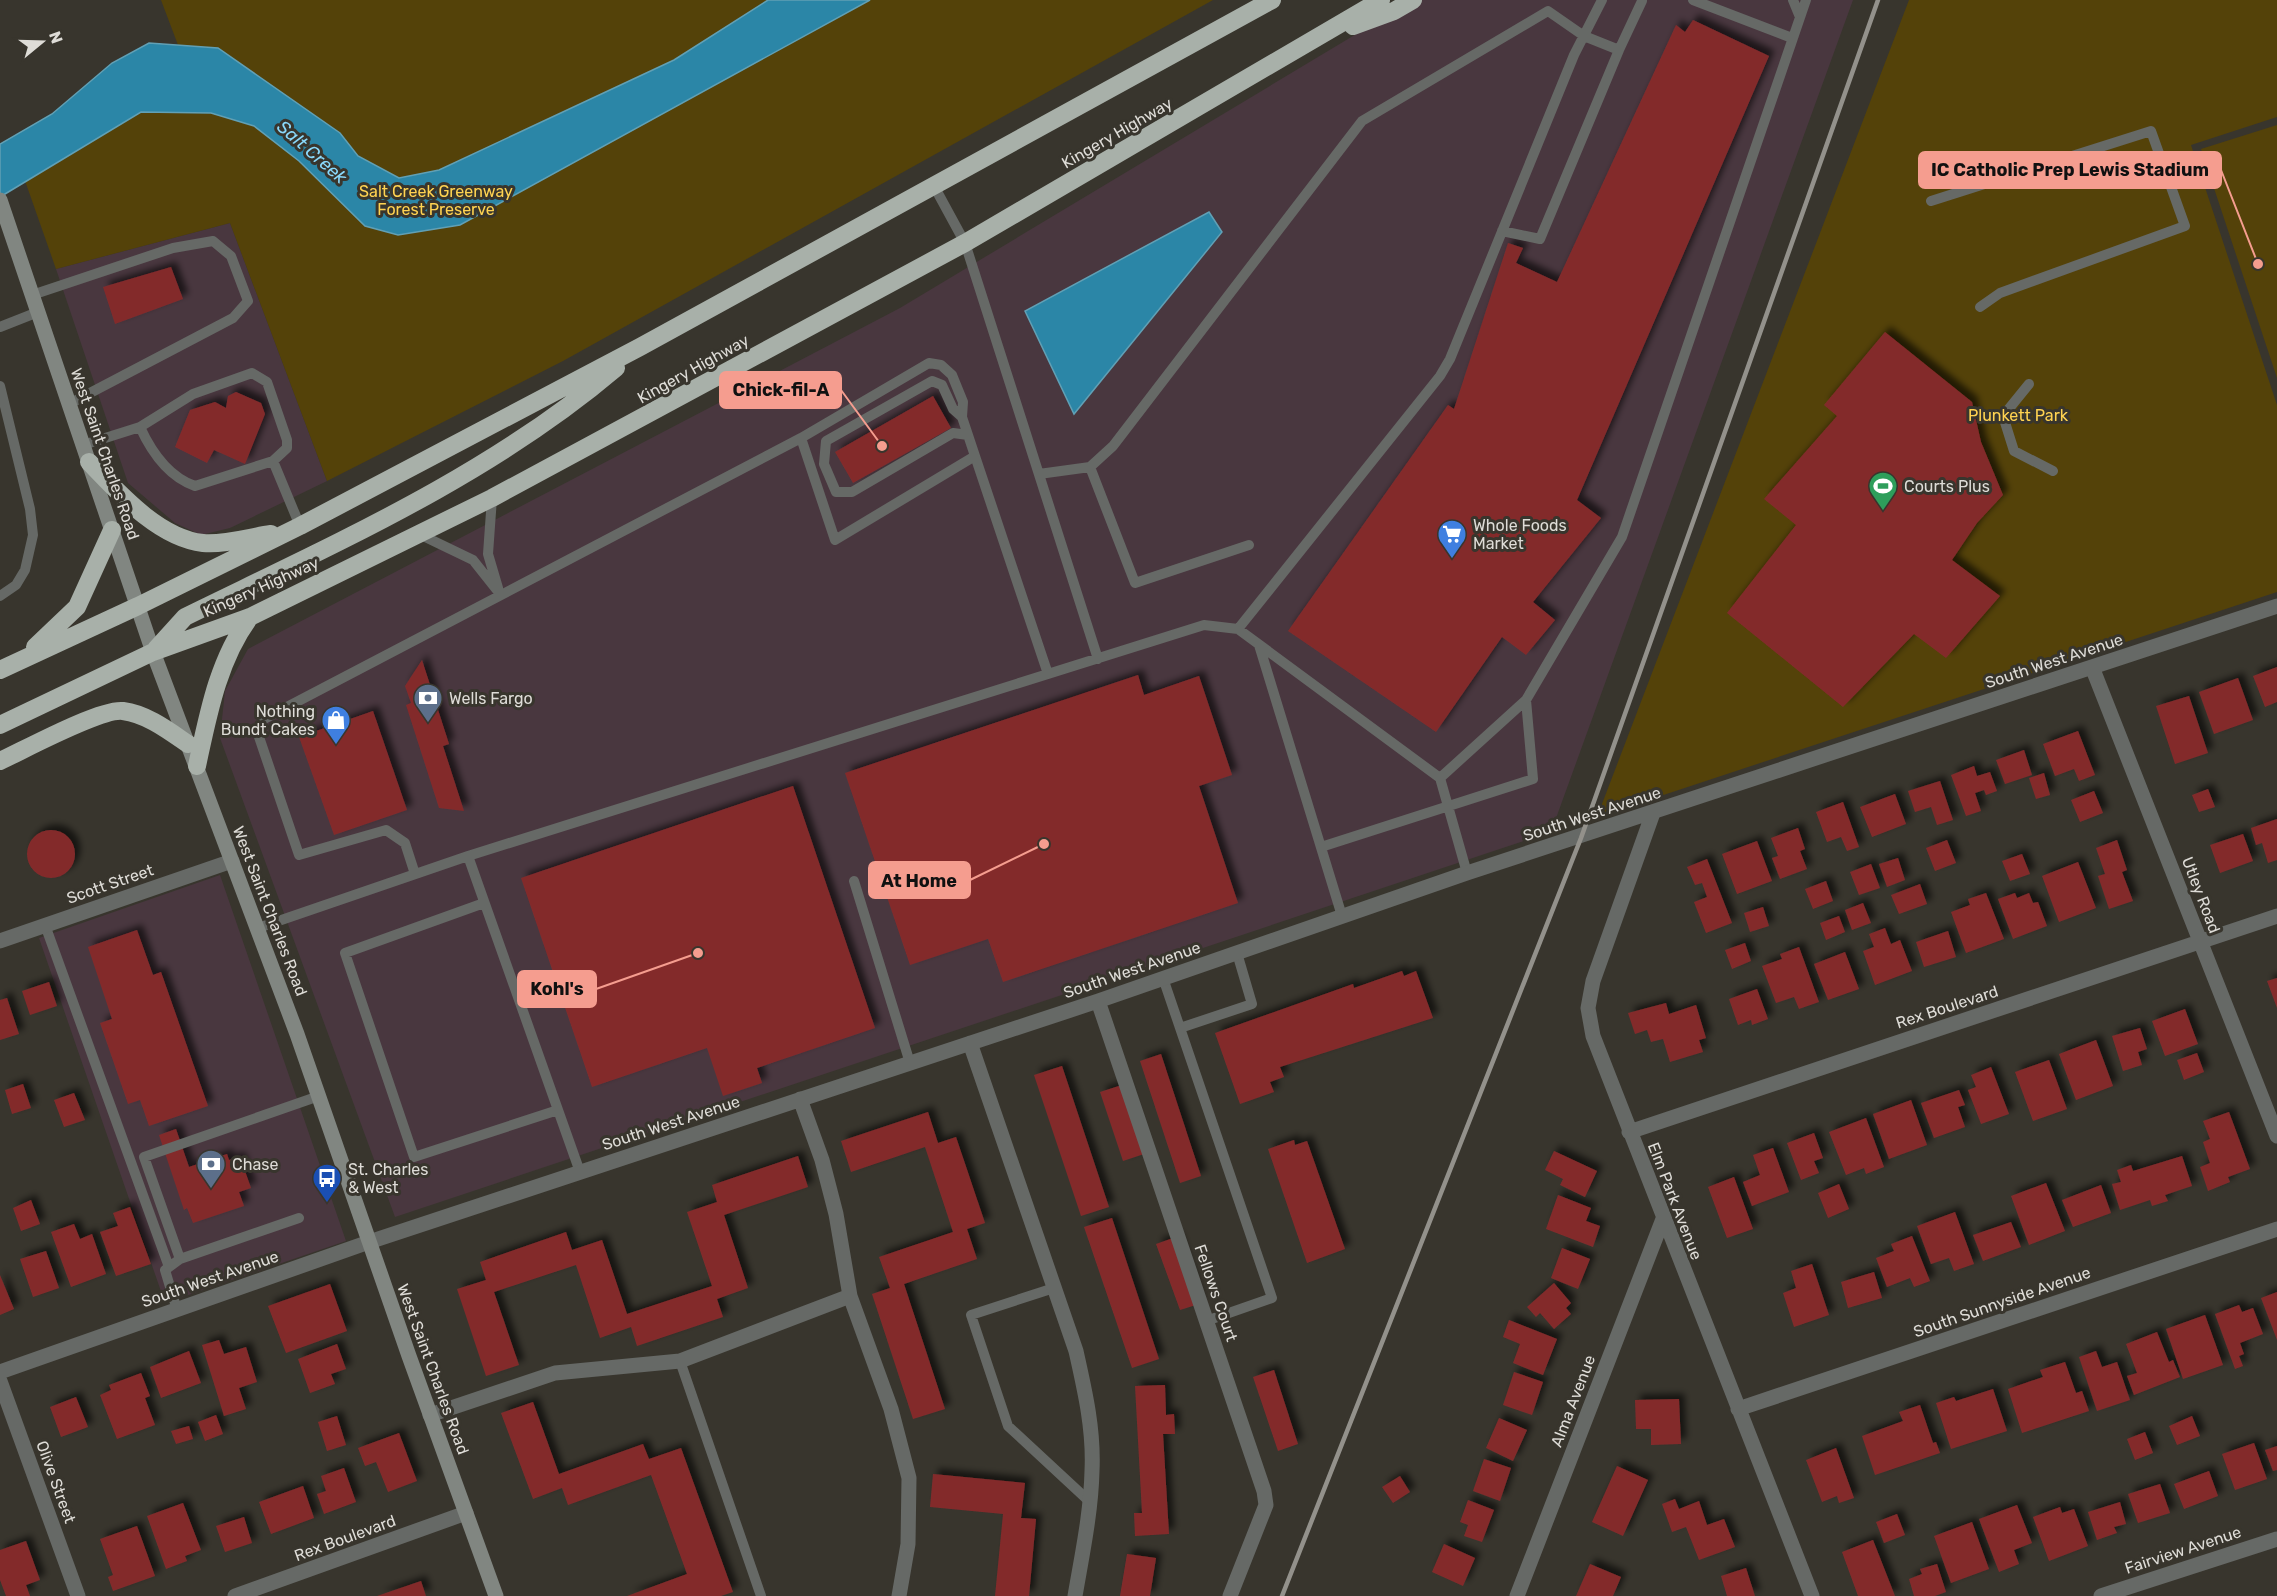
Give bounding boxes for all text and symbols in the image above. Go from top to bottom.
north arrow [12,12,72,72]
text: N [45,29,67,46]
street label: Kingery Highway [1058,94,1176,172]
water label: Salt Creek [272,116,352,189]
callout: IC Catholic Prep Lewis Stadium [1919,152,2221,188]
text: IC Catholic Prep Lewis Stadium [1931,159,2209,181]
park label: Salt Creek Greenway Forest Preserve [359,182,513,219]
street label: Kingery Highway [634,330,752,408]
street label: West Saint Charles Road [67,366,143,542]
callout: Chick-fil-A [720,372,841,408]
text: Chick-fil-A [733,379,830,401]
park label: Plunkett Park [1968,406,2069,425]
sports icon: Courts Plus [1867,470,1899,512]
place label: Courts Plus [1904,477,1990,496]
place label: Whole Foods Market [1473,516,1567,553]
supermarket icon: Whole Foods Market [1436,518,1468,560]
street label: Kingery Highway [200,553,322,621]
street label: South West Avenue [1983,630,2125,692]
bank icon: Wells Fargo [412,682,444,724]
place label: Wells Fargo [449,689,533,708]
place label: Nothing Bundt Cakes [221,702,315,739]
shop icon: Nothing Bundt Cakes [320,704,352,746]
street label: South West Avenue [1521,783,1663,845]
street label: West Saint Charles Road [229,823,311,999]
street label: Utley Road [2178,854,2224,936]
street label: Scott Street [64,860,156,908]
callout: At Home [869,862,970,898]
text: At Home [881,870,957,892]
street label: South West Avenue [1061,938,1203,1002]
callout: Kohl's [518,971,596,1007]
text: Kohl's [530,978,584,1000]
street label: Rex Boulevard [1893,981,2001,1033]
street label: South West Avenue [600,1092,742,1154]
street label: Elm Park Avenue [1644,1140,1706,1263]
bank icon: Chase [195,1148,227,1190]
place label: Chase [232,1155,278,1174]
place label: St. Charles & West [348,1160,428,1197]
bus stop icon: St. Charles & West [311,1162,343,1204]
street label: Fellows Court [1191,1242,1241,1344]
street label: South West Avenue [139,1247,281,1311]
street label: South Sunnyside Avenue [1911,1263,2093,1341]
street label: West Saint Charles Road [393,1281,473,1457]
street label: Alma Avenue [1547,1352,1599,1450]
street label: Olive Street [32,1438,80,1526]
street label: Rex Boulevard [292,1511,398,1565]
street label: Fairview Avenue [2122,1522,2244,1578]

